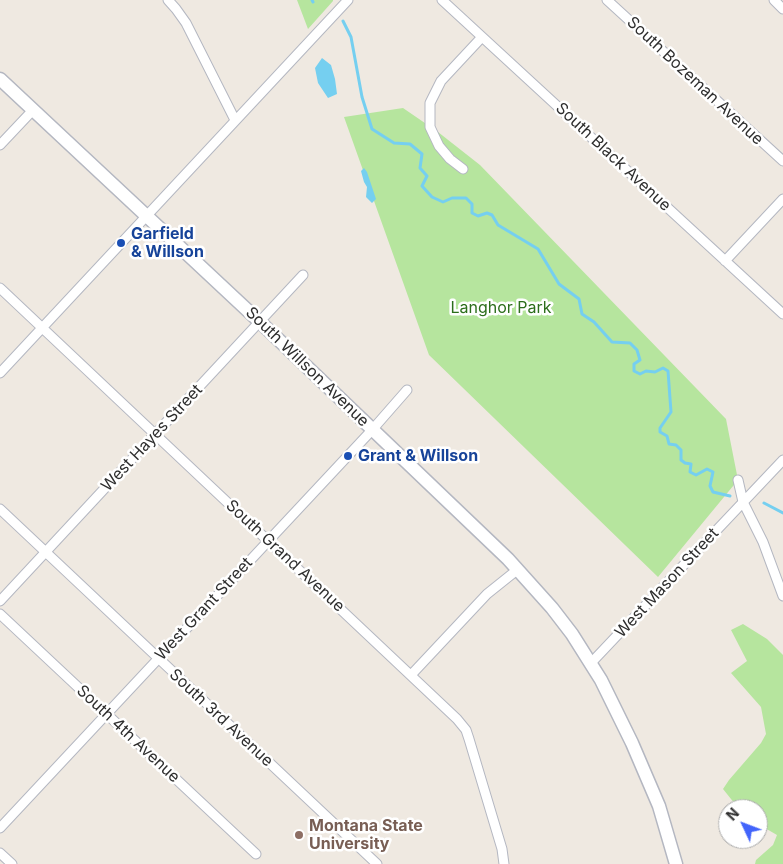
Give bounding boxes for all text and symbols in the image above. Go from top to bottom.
street label: South Bozeman Avenue [623,13,767,149]
street label: South Black Avenue [551,99,675,215]
place label: Garfield & Willson [131,224,204,262]
marker: Garfield & Willson [115,237,127,249]
park label: Langhor Park [450,298,552,318]
street label: South Willson Avenue [241,303,373,431]
street label: West Hayes Street [98,381,206,495]
place label: Grant & Willson [358,446,478,466]
marker: Grant & Willson [342,450,354,462]
street label: South Grand Avenue [222,496,348,616]
street label: West Mason Street [611,524,723,642]
street label: West Grant Street [151,554,257,664]
street label: South 3rd Avenue [165,665,277,771]
street label: South 4th Avenue [72,681,184,787]
north arrow [718,799,768,849]
text: N [723,804,742,824]
place label: Montana State University [309,816,423,854]
marker: Montana State University [293,829,305,841]

